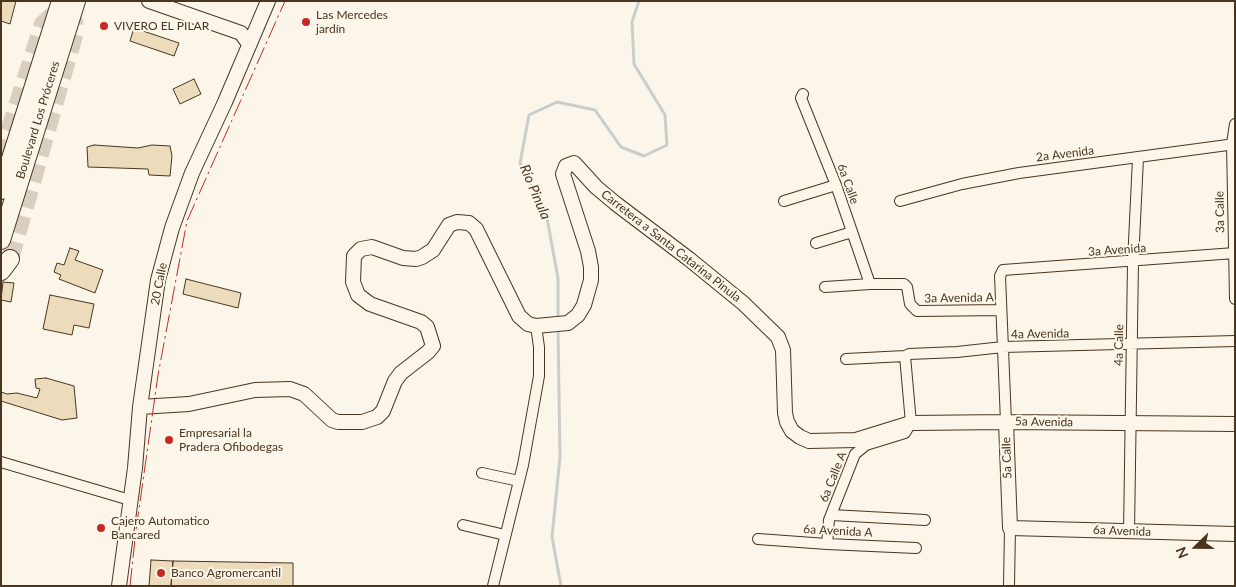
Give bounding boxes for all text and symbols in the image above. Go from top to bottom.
place label: Las Mercedes jardín [316,8,388,36]
marker: Las Mercedes jardín [300,16,312,28]
place label: VIVERO EL PILAR [114,19,209,33]
marker: VIVERO EL PILAR [98,20,110,32]
street label: Boulevard Los Próceres [13,59,63,181]
street label: 2a Avenida [1035,143,1095,165]
water label: Río Pinula [516,162,554,222]
street label: 6a Calle [834,162,862,206]
street label: Carretera a Santa Catarina Pinula [598,187,744,305]
street label: 3a Calle [1212,191,1228,233]
street label: 3a Avenida [1087,241,1147,259]
street label: 20 Calle [148,262,170,306]
street label: 3a Avenida A [924,290,994,306]
street label: 4a Calle [1111,324,1127,366]
street label: 4a Avenida [1011,326,1069,342]
street label: 5a Avenida [1015,414,1073,430]
place label: Empresarial la Pradera Ofibodegas [179,426,283,454]
marker: Empresarial la Pradera Ofibodegas [163,434,175,446]
street label: 5a Calle [999,437,1015,479]
street label: 6a Calle A [816,450,850,504]
place label: Cajero Automatico Bancared [111,514,210,542]
marker: Cajero Automatico Bancared [95,522,107,534]
street label: 6a Avenida A [803,522,873,540]
north arrow [1171,522,1221,572]
street label: 6a Avenida [1093,523,1151,539]
text: N [1172,545,1192,561]
place label: Banco Agromercantil [171,566,281,580]
marker: Banco Agromercantil [155,567,167,579]

